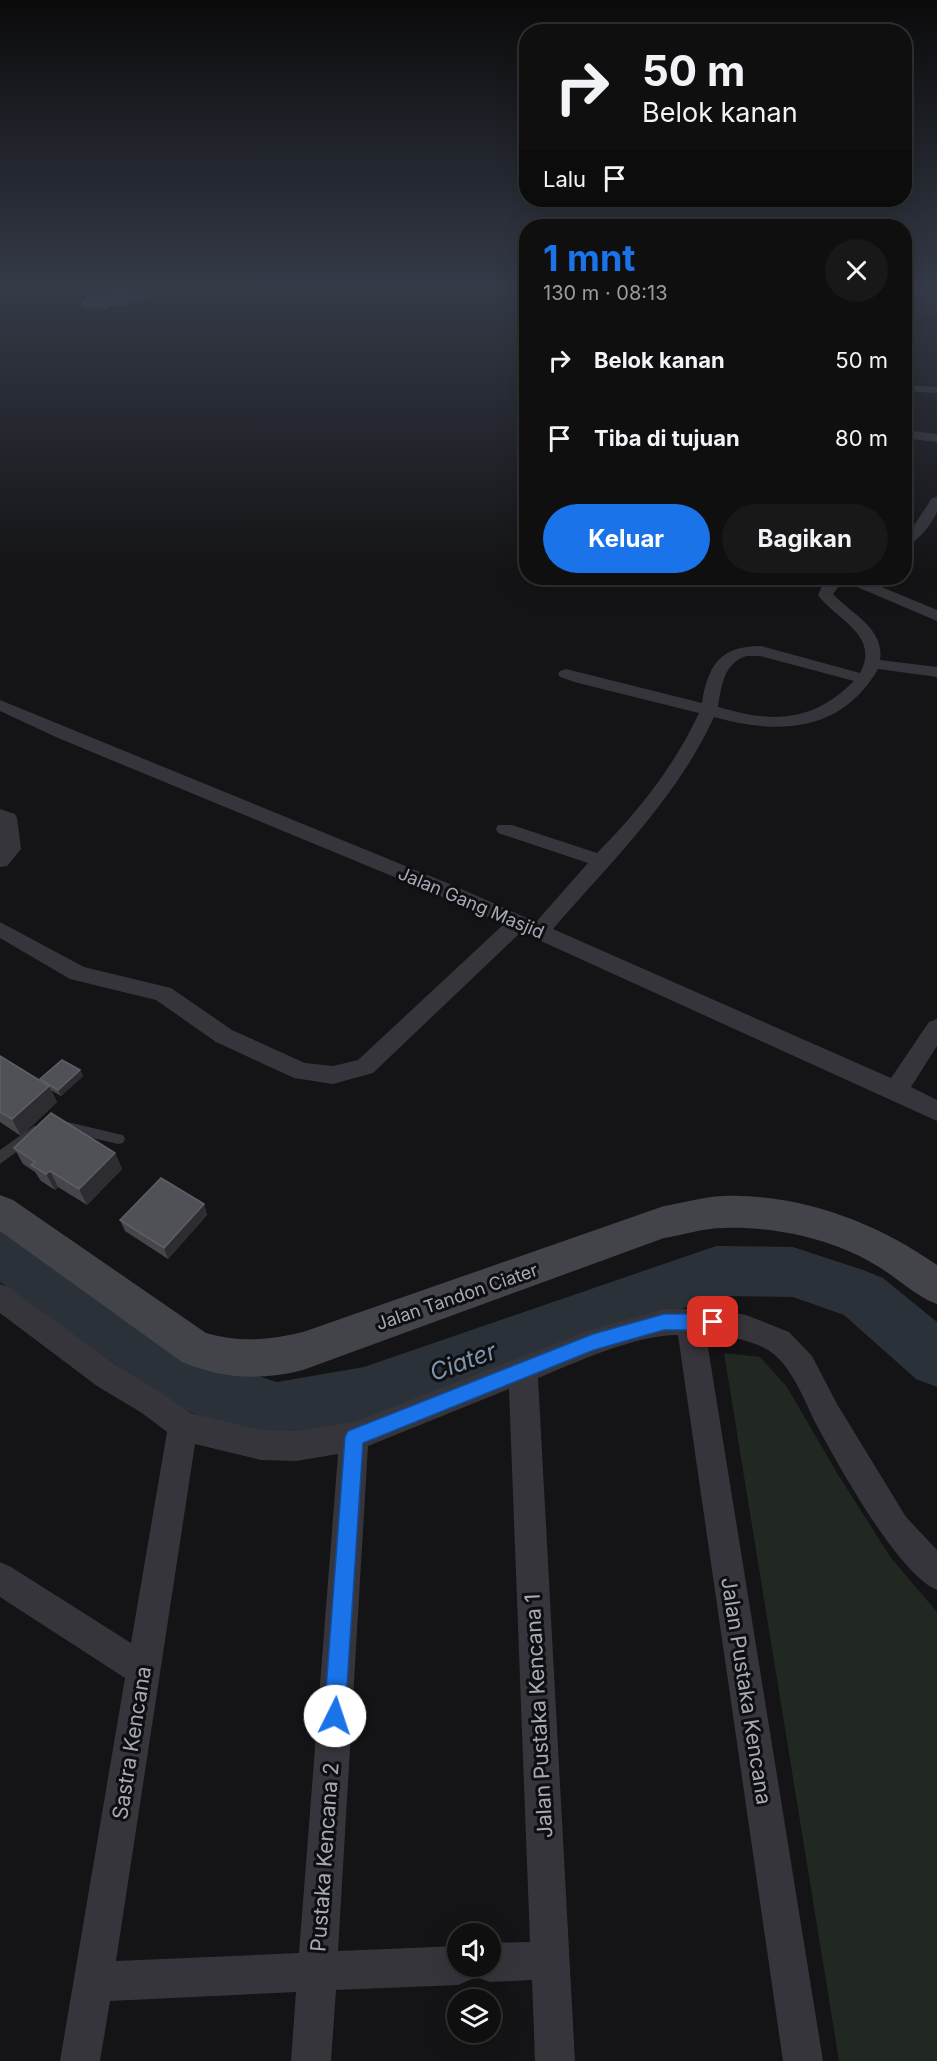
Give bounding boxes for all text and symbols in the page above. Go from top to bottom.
text: 50 m [642,45,745,96]
icon: right [543,48,621,126]
text: Belok kanan [642,96,798,129]
icon: arrive [598,162,631,195]
text: Lalu [543,166,586,192]
text: 1 mnt [543,236,636,280]
button: close [825,239,888,302]
text: 130 m · 08:13 [543,281,668,305]
icon: right [543,344,576,377]
text: Belok kanan [594,347,725,373]
text: 50 m [835,347,888,373]
icon: arrive [543,422,576,455]
text: Tiba di tujuan [594,425,740,451]
text: 80 m [835,425,888,451]
button: Keluar [543,504,710,573]
button: Bagikan [722,504,888,573]
street label: Jalan Gang Masjid [395,862,547,943]
street label: Jalan Tandon Ciater [373,1259,541,1334]
pin [687,1296,738,1347]
icon: arrive [696,1305,729,1338]
water label: Ciater [426,1336,501,1387]
street label: Jalan Pustaka Kencana [716,1575,777,1806]
street label: Jalan Pustaka Kencana 1 [520,1593,557,1839]
street label: Sastra Kencana [107,1664,156,1821]
position arrow [303,1684,367,1748]
street label: Pustaka Kencana 2 [305,1761,344,1952]
map controls [447,1923,501,2043]
button: sound [447,1923,501,1977]
button: layers [447,1989,501,2043]

